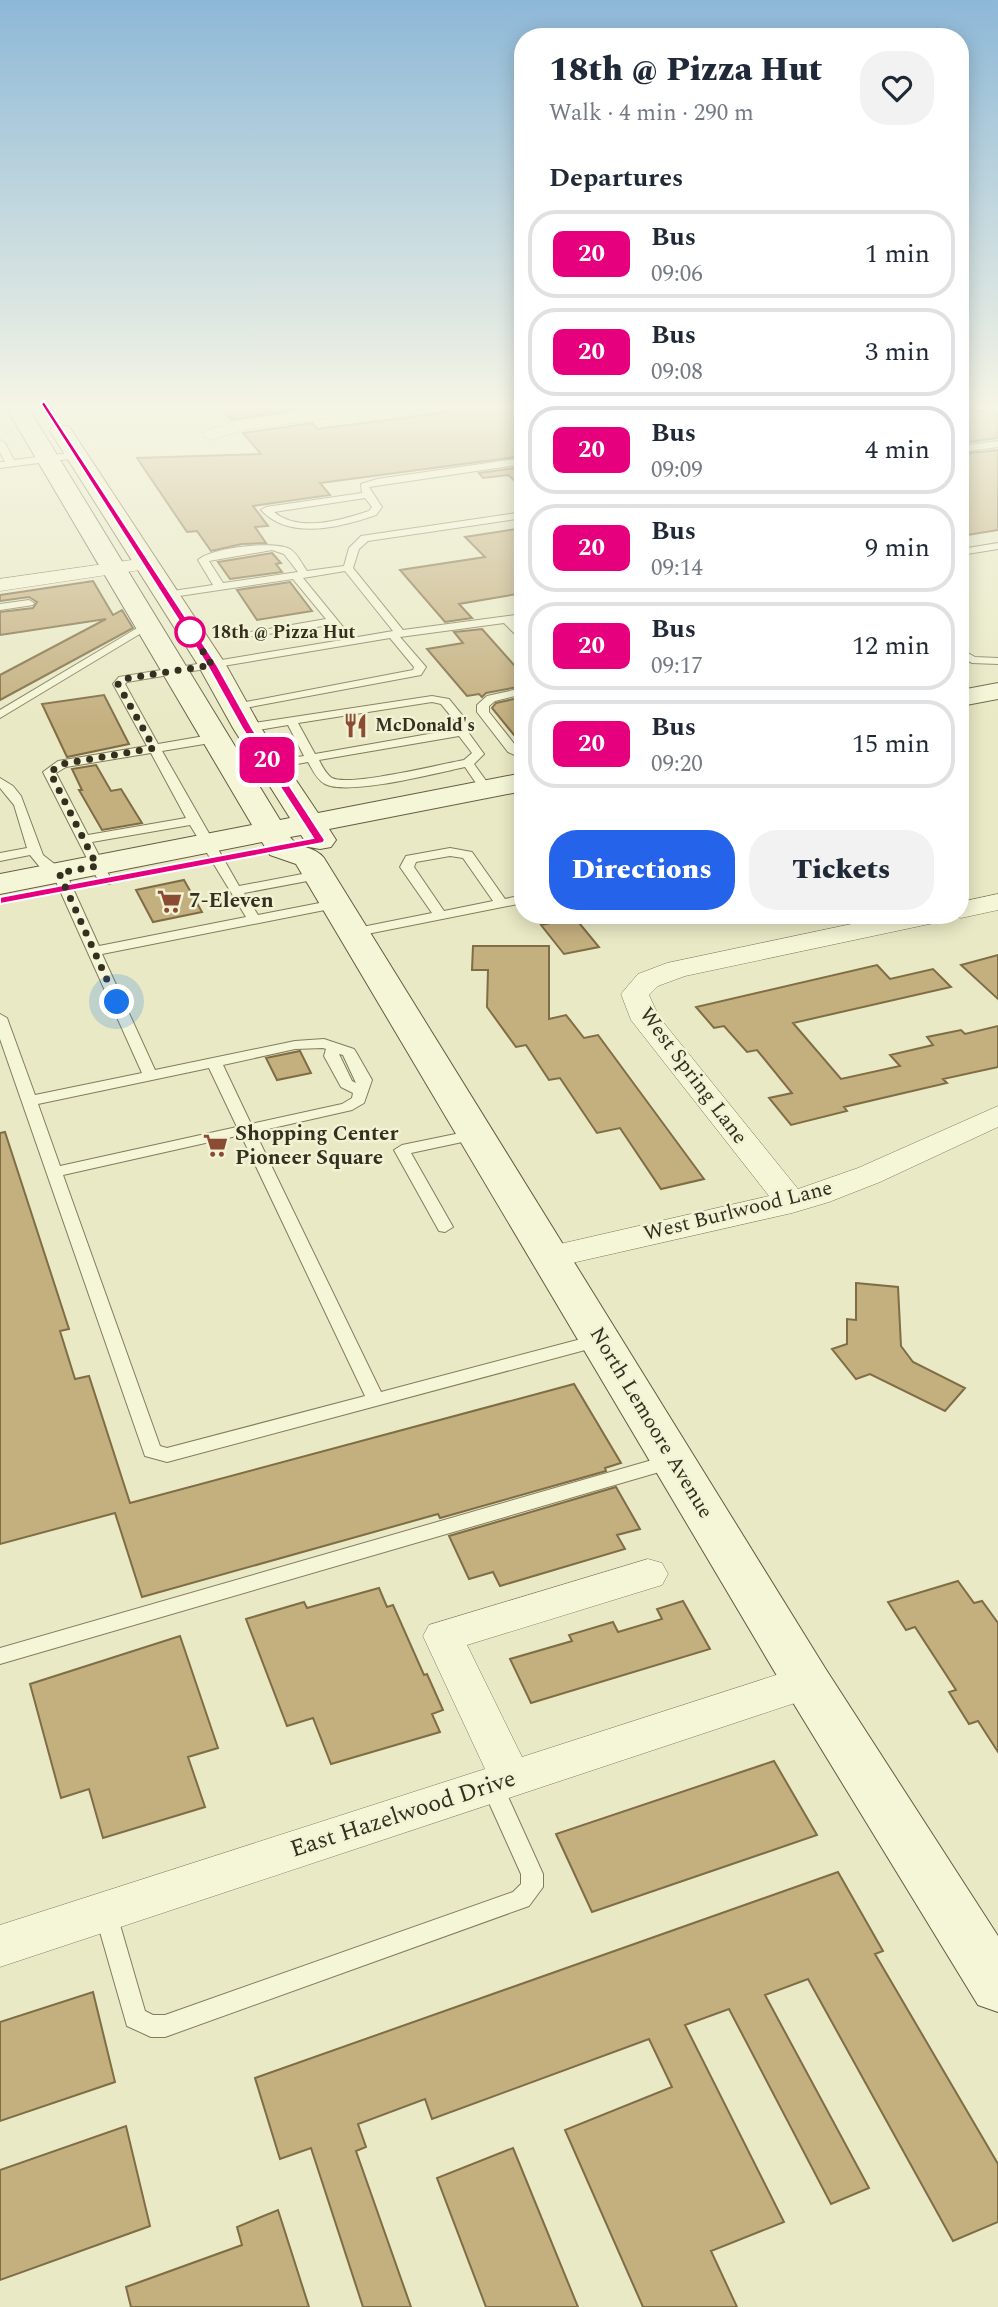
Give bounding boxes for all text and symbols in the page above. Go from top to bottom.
text: 18th @ Pizza Hut [549,45,822,95]
button: heart [860,51,934,125]
text: Walk · 4 min · 290 m [549,96,754,131]
text: Departures [549,158,683,198]
text: Bus [651,217,696,257]
text: 1 min [865,234,930,274]
text: 20 [578,236,605,272]
text: 09:06 [651,257,703,292]
text: Bus [651,315,696,355]
text: 3 min [865,332,930,372]
text: 20 [578,334,605,370]
text: 09:08 [651,355,703,390]
text: Bus [651,413,696,453]
text: 4 min [865,430,930,470]
text: 20 [578,432,605,468]
text: 09:09 [651,453,703,488]
text: Bus [651,511,696,551]
text: 9 min [865,528,930,568]
text: 20 [578,530,605,566]
text: 09:14 [651,551,703,586]
text: Bus [651,609,696,649]
marker: 18th @ Pizza Hut [175,617,205,647]
place label: 18th @ Pizza Hut [211,619,356,646]
text: 12 min [852,626,930,666]
text: 20 [578,628,605,664]
text: 09:17 [651,649,703,684]
text: Bus [651,707,696,747]
restaurant icon: McDonald's [341,711,369,739]
place label: McDonald's [375,712,475,739]
text: 15 min [852,724,930,764]
text: 20 [578,726,605,762]
line badge: 20 [236,737,298,783]
text: 20 [254,742,280,778]
text: 09:20 [651,747,703,782]
button: Directions [549,830,735,910]
button: Tickets [749,830,934,910]
place label: 7-Eleven [189,885,274,917]
supermarket icon: 7-Eleven [155,887,183,915]
your location [99,984,134,1019]
street label: West Spring Lane [631,1001,755,1151]
place label: Shopping Center Pioneer Square [235,1118,398,1174]
supermarket icon: Shopping Center Pioneer Square [201,1132,229,1160]
street label: West Burlwood Lane [640,1172,836,1250]
street label: North Lemoore Avenue [581,1321,721,1525]
street label: East Hazelwood Drive [286,1761,520,1867]

